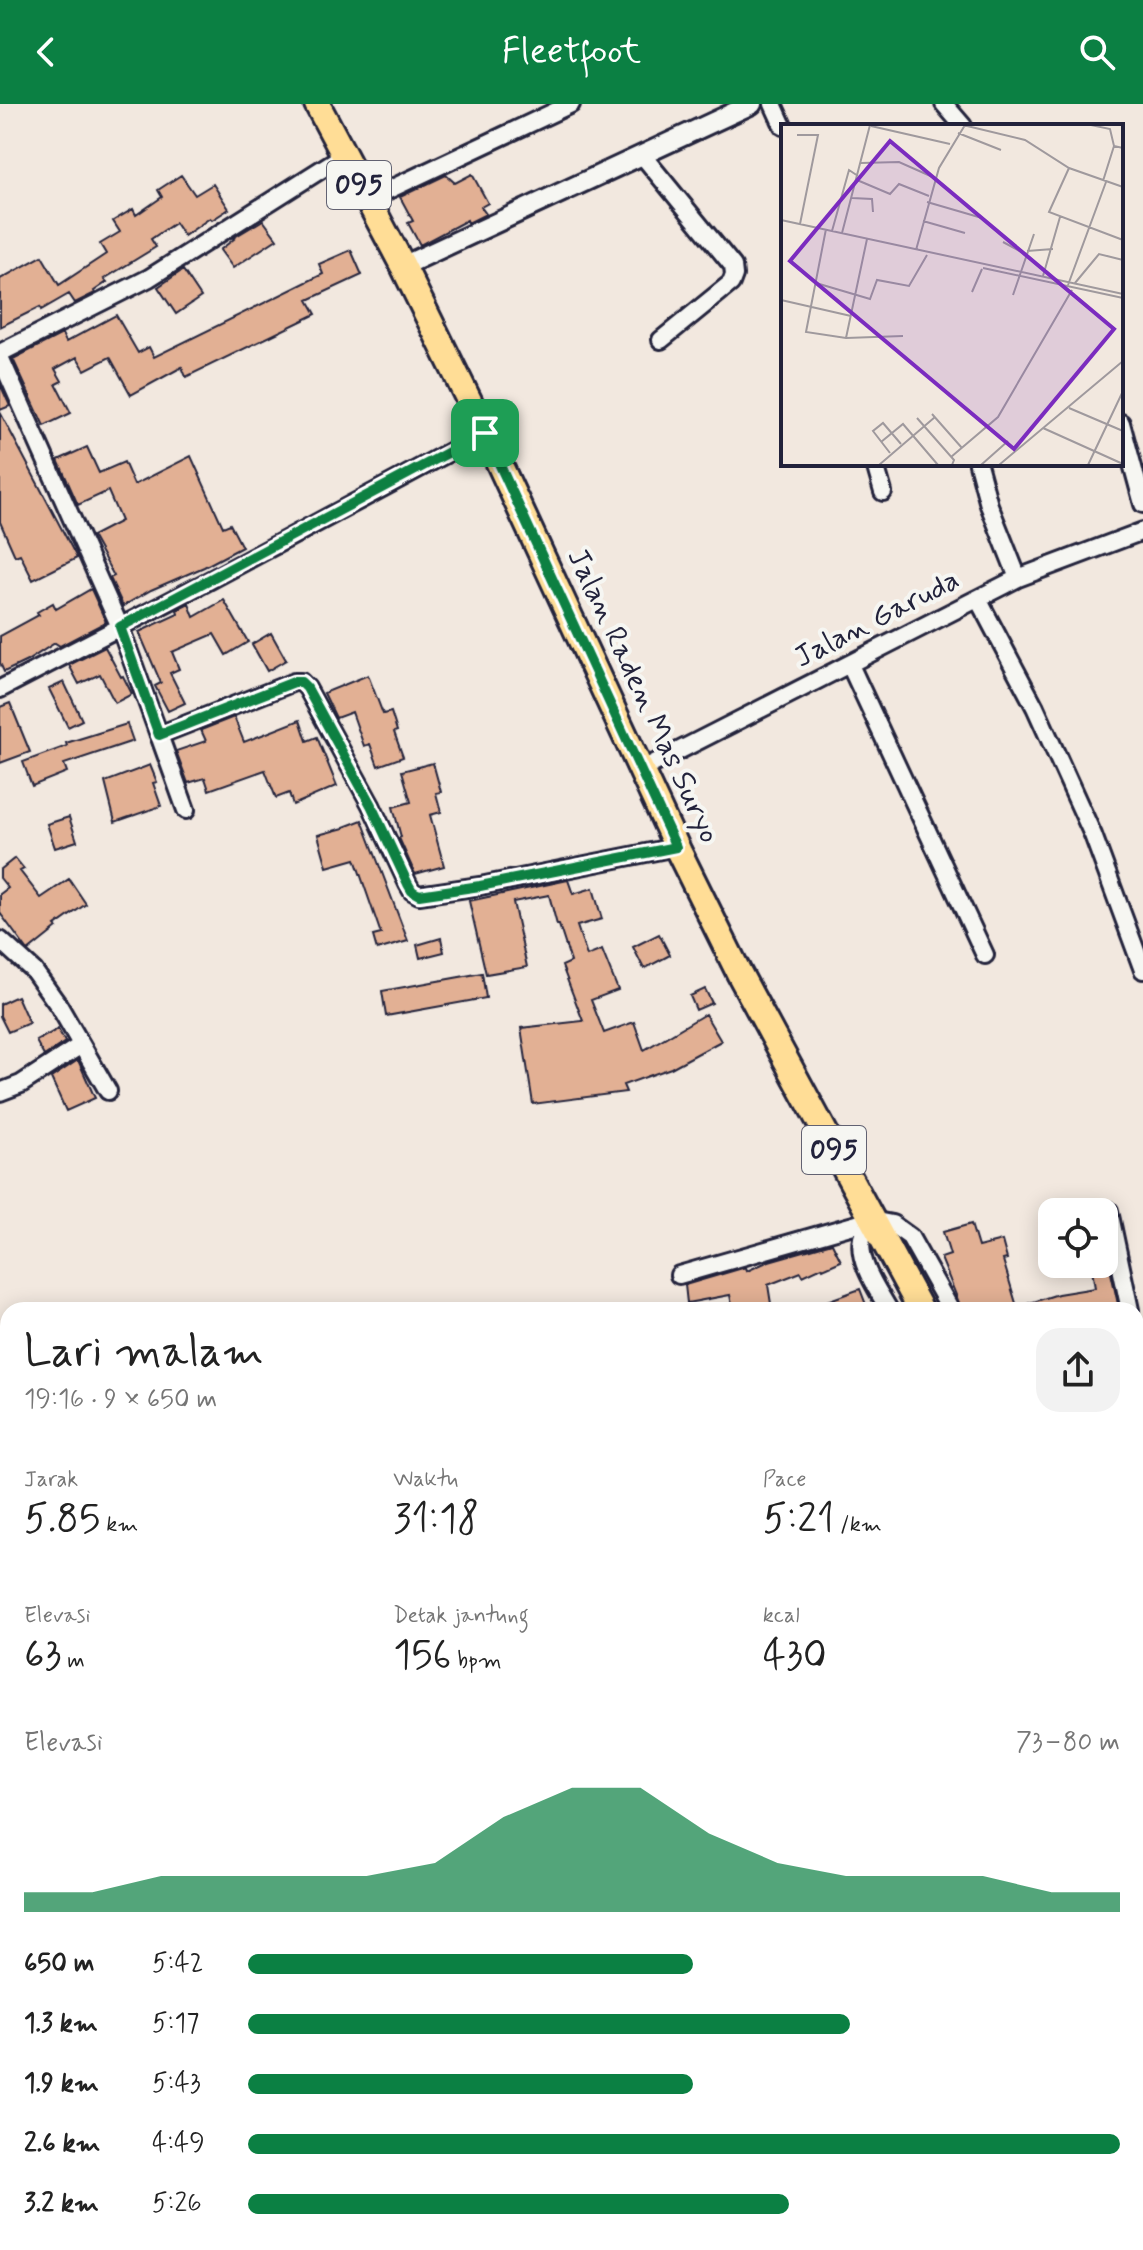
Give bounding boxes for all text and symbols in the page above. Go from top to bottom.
text: Fleetfoot [502,29,641,76]
icon: back [24,30,68,74]
icon: search [1075,30,1119,74]
inset map [781,124,1123,466]
road number: 095 [327,161,391,209]
pin [451,399,519,467]
icon: arrive [463,411,507,455]
street label: Jalan Raden Mas Suryo [558,542,728,850]
street label: Jalan Garuda [788,561,966,677]
road number: 095 [802,1126,866,1174]
map controls [1038,1198,1118,1278]
button: locate [1038,1198,1118,1278]
text: Lari malam [24,1324,264,1382]
button: share [1036,1328,1120,1412]
text: 19:16 · 9 × 650 m [24,1383,217,1417]
text: Jarak [24,1466,78,1494]
text: Waktu [393,1466,458,1494]
text: Pace [763,1466,806,1494]
text: 5.85 [24,1494,100,1546]
text: 31:18 [393,1494,479,1546]
text: 5:21 [763,1494,834,1546]
text: km [100,1511,138,1539]
text: /km [834,1511,882,1539]
text: Elevasi [24,1602,90,1630]
text: Detak jantung [393,1602,529,1630]
text: kcal [763,1602,800,1630]
text: 63 [24,1630,61,1682]
text: 156 [393,1630,451,1682]
text: 430 [763,1630,827,1682]
text: m [61,1647,85,1675]
text: bpm [451,1647,502,1675]
text: Elevasi [24,1726,103,1760]
text: 73–80 m [1016,1726,1120,1760]
text: 650 m [24,1947,95,1981]
text: 5:42 [152,1947,203,1981]
text: 1.3 km [24,2007,98,2041]
text: 5:17 [152,2007,199,2041]
text: 1.9 km [24,2067,99,2101]
text: 5:43 [152,2067,201,2101]
text: 2.6 km [24,2127,100,2161]
text: 4:49 [152,2127,205,2161]
text: 3.2 km [24,2187,99,2221]
text: 5:26 [152,2187,202,2221]

